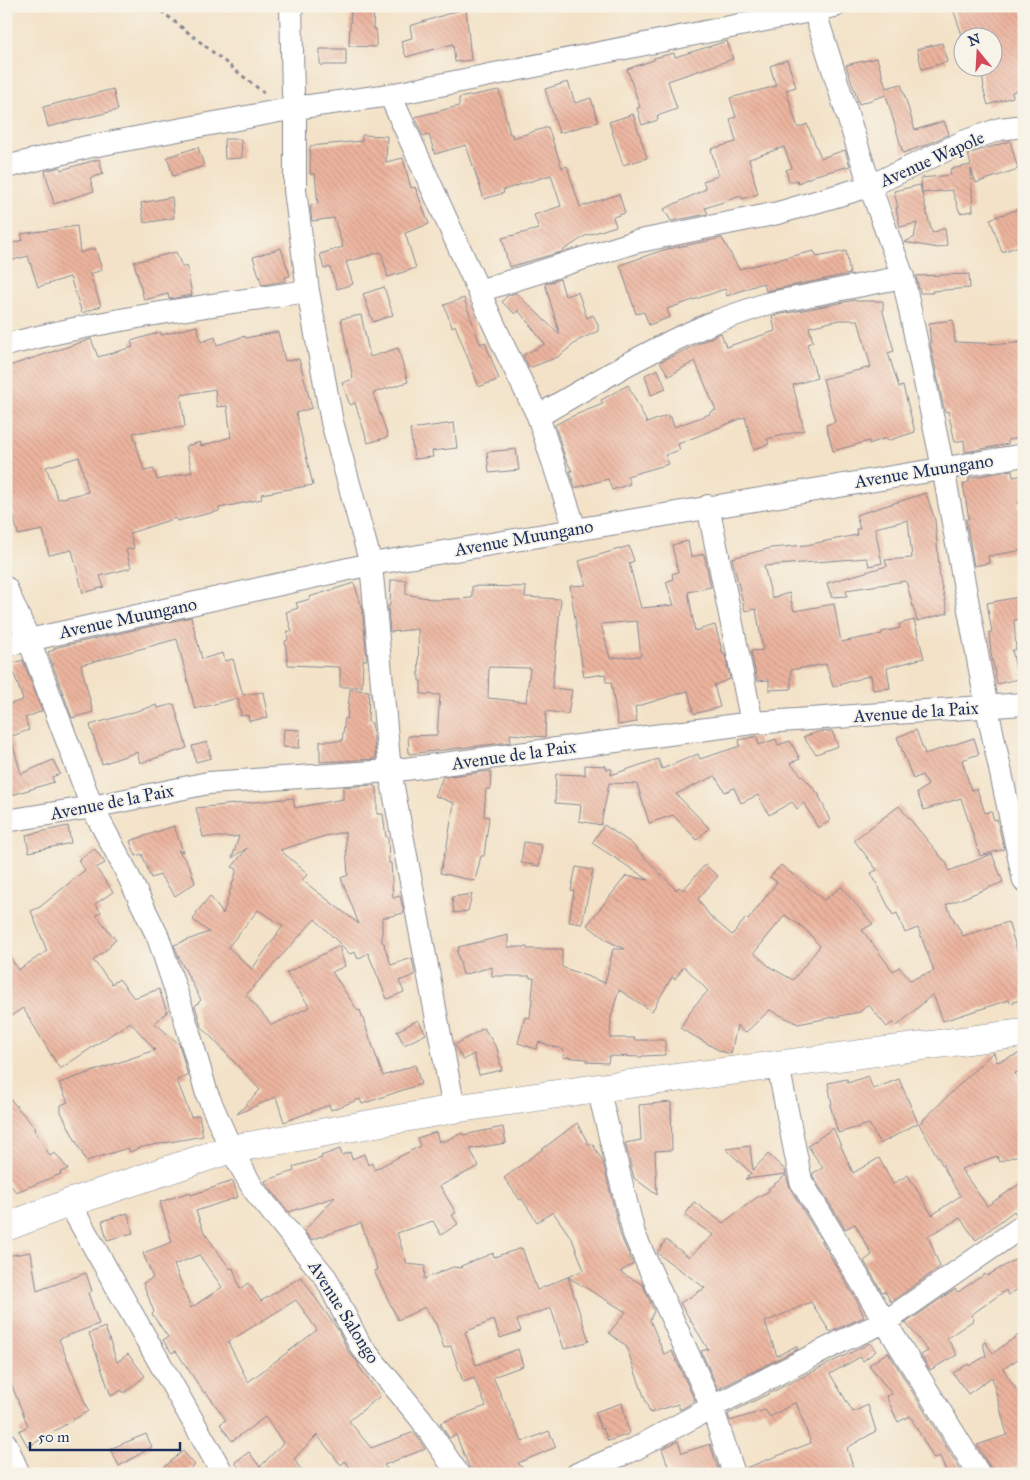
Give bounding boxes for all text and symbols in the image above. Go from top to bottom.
north arrow [952,28,1002,78]
text: N [966,30,983,50]
street label: Avenue Wapole [875,126,988,192]
street label: Avenue Muungano [852,449,995,494]
street label: Avenue Muungano [452,515,595,562]
street label: Avenue Muungano [56,593,199,645]
street label: Avenue de la Paix [852,697,979,727]
street label: Avenue de la Paix [449,735,578,775]
street label: Avenue de la Paix [47,779,176,825]
street label: Avenue Salongo [302,1256,384,1368]
scale bar [30,1420,180,1452]
text: 50 m [38,1428,70,1446]

